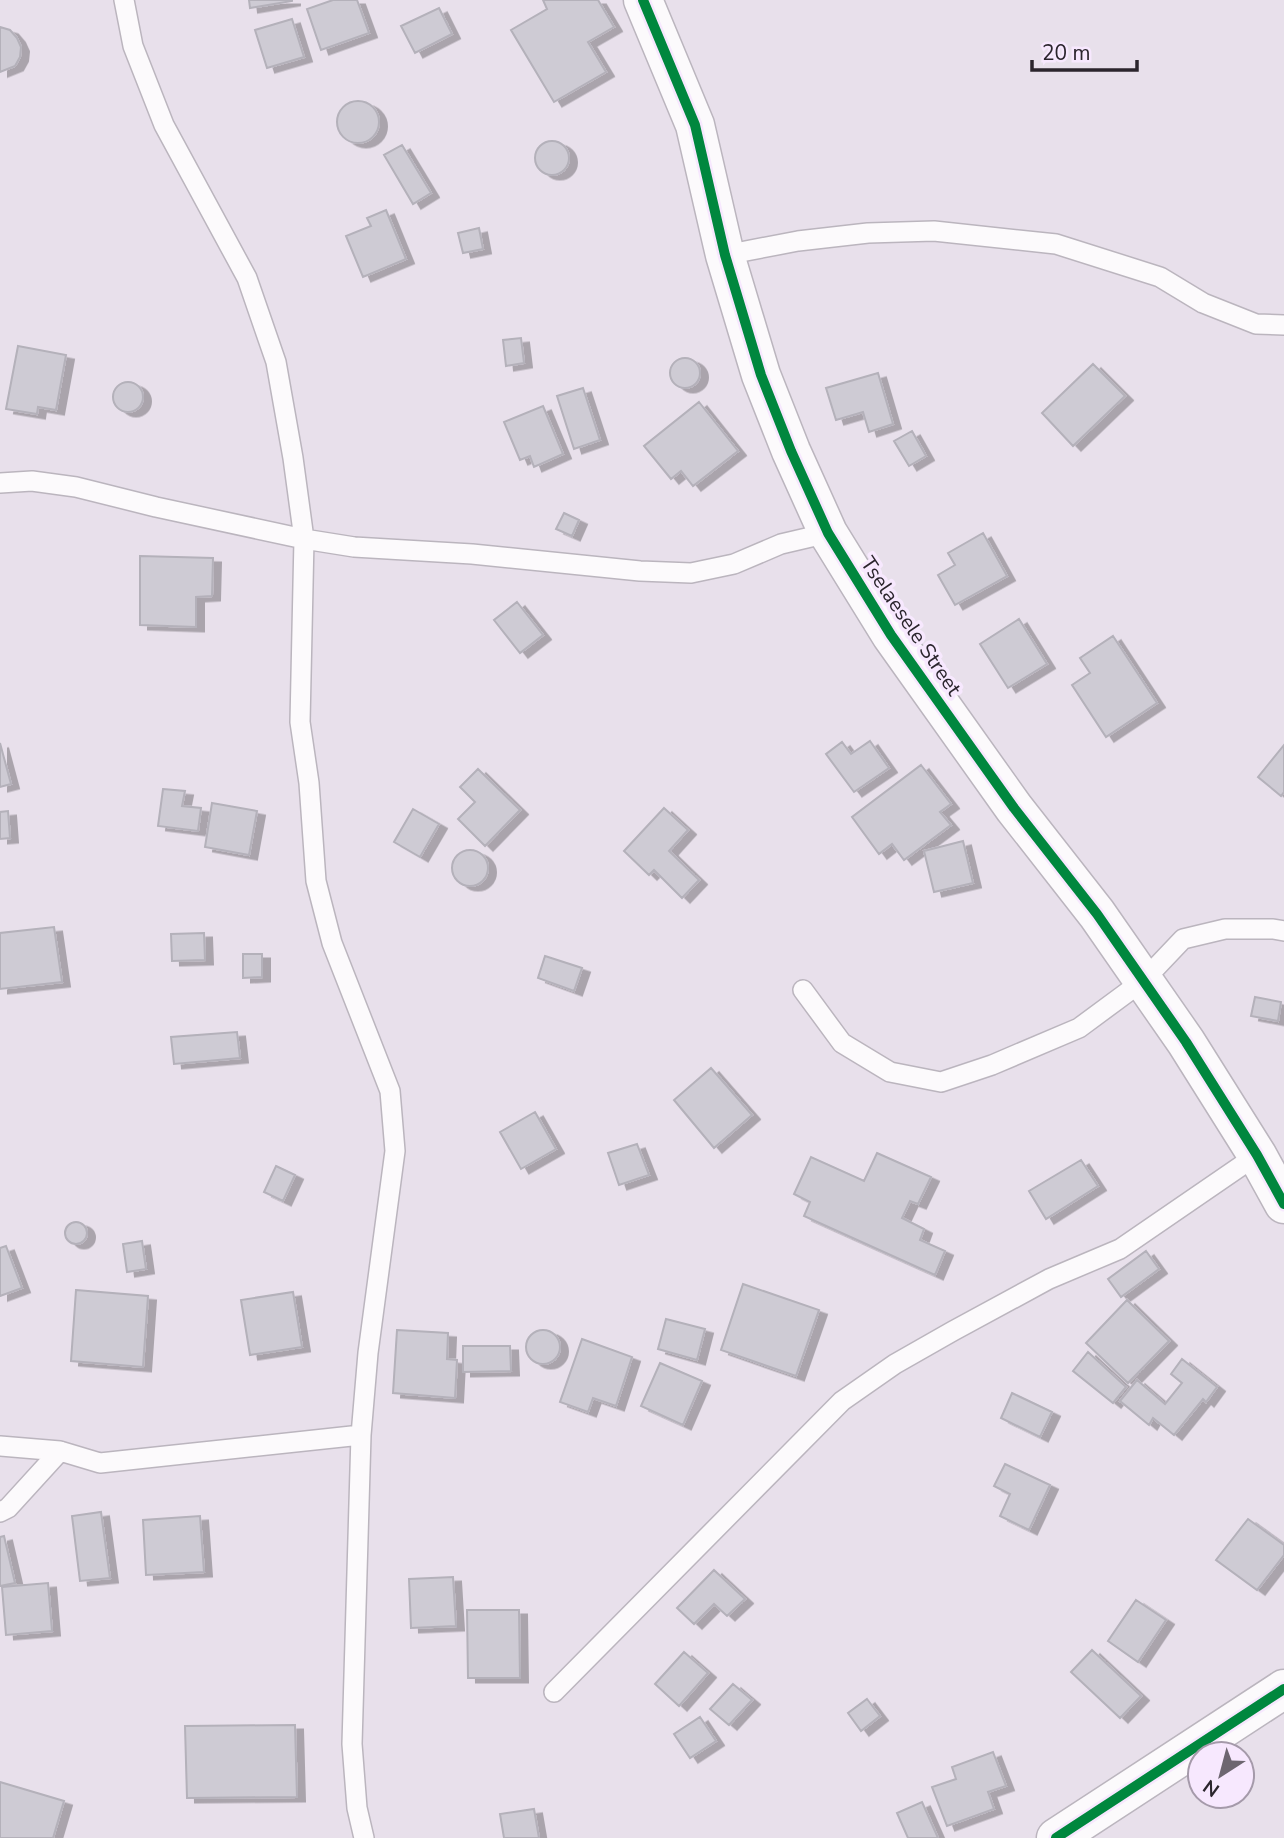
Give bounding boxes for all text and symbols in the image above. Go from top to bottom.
scale bar [1032,28,1137,72]
text: 20 m [1042,39,1091,67]
street label: Tselaesele Street [854,551,968,702]
north arrow [1186,1740,1256,1810]
text: N [1198,1773,1225,1803]

